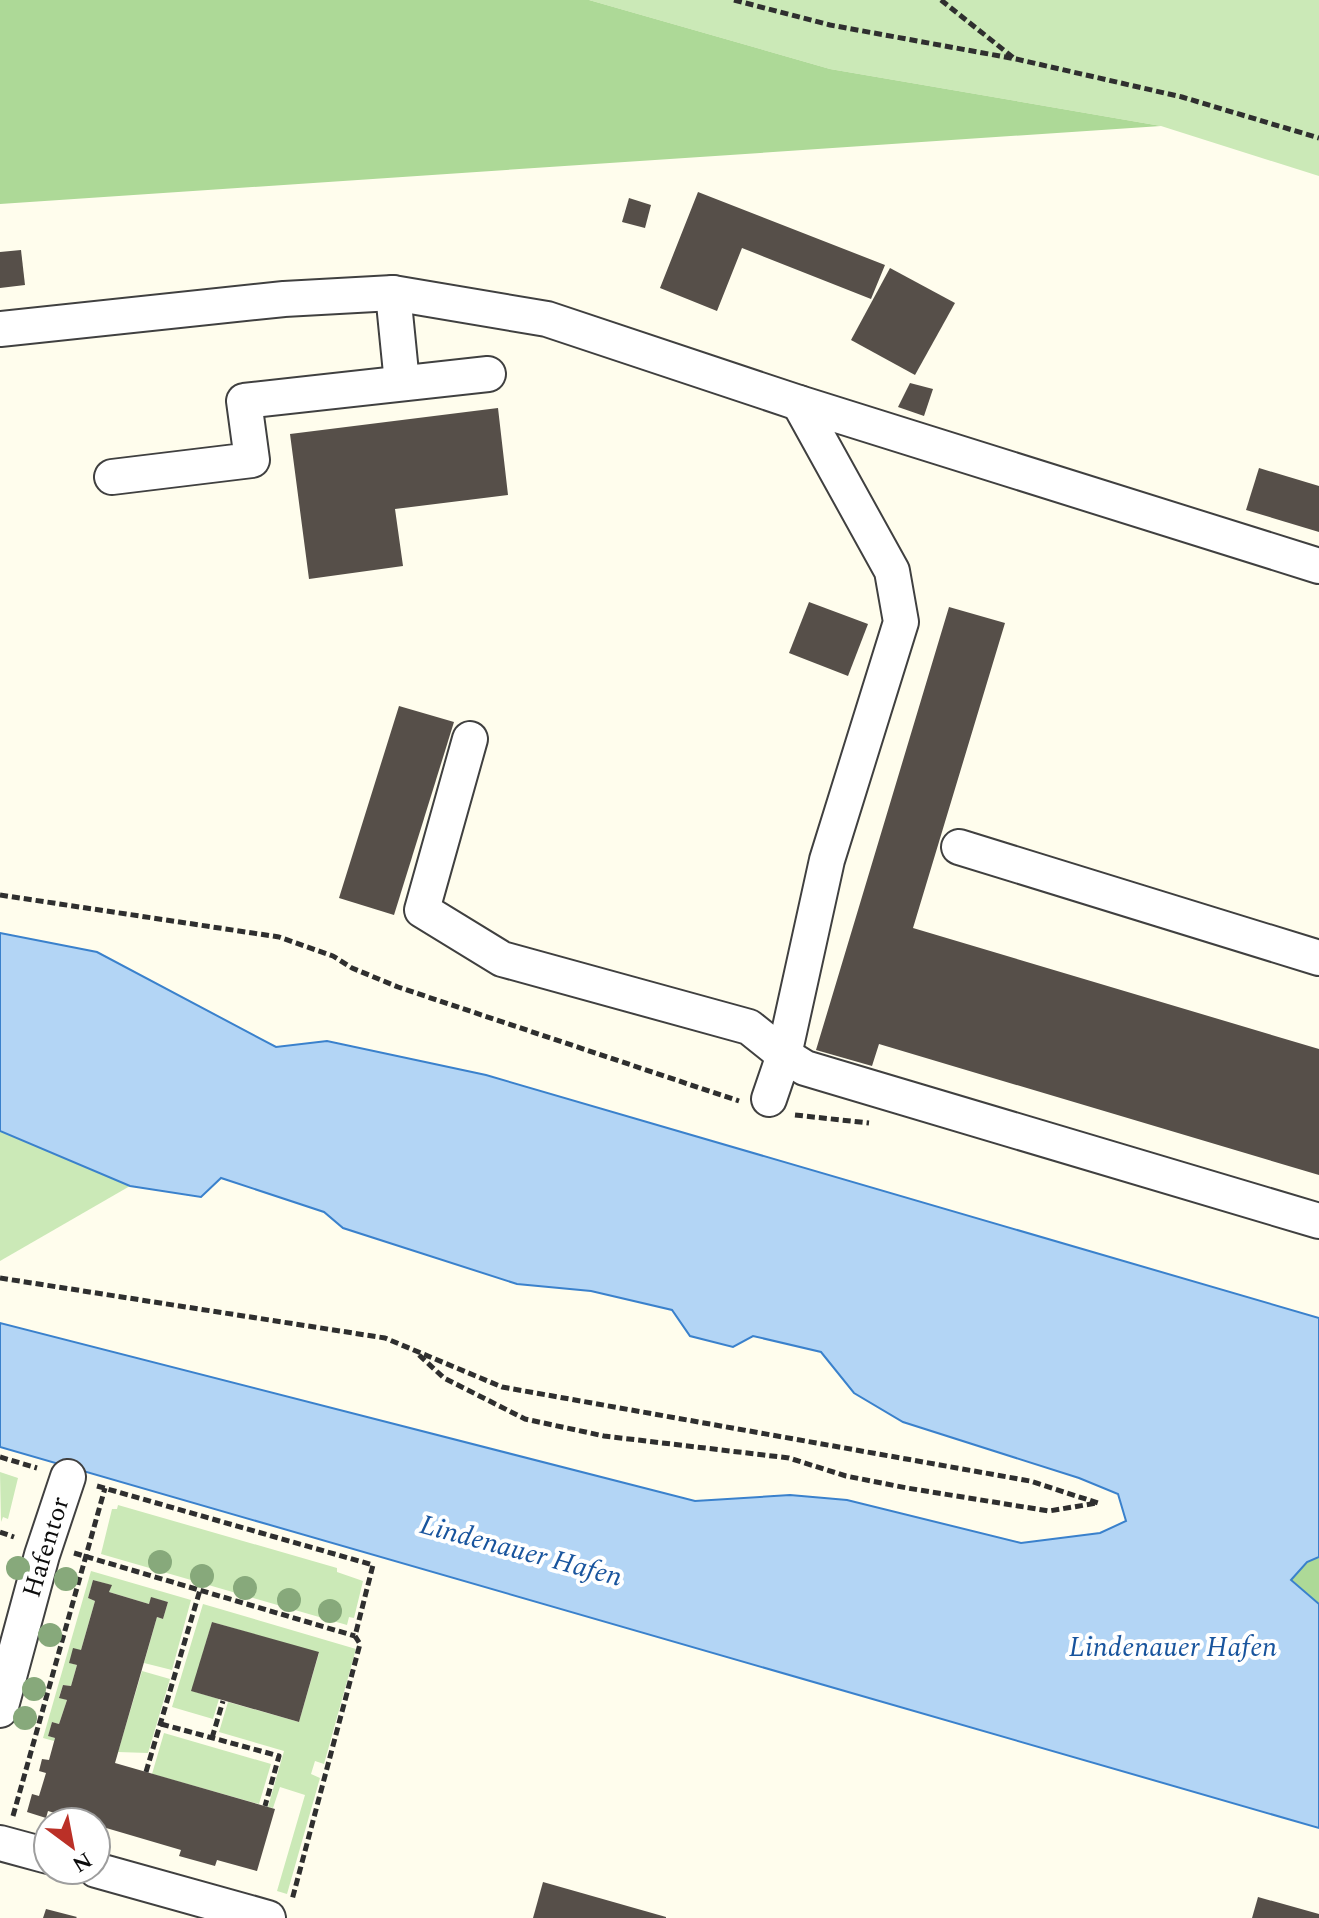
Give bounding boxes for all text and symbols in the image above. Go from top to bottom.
street label: Hafentor [12,1492,80,1602]
water label: Lindenauer Hafen [415,1503,627,1599]
water label: Lindenauer Hafen [1069,1626,1277,1669]
north arrow [32,1806,112,1886]
text: N [65,1843,98,1880]

